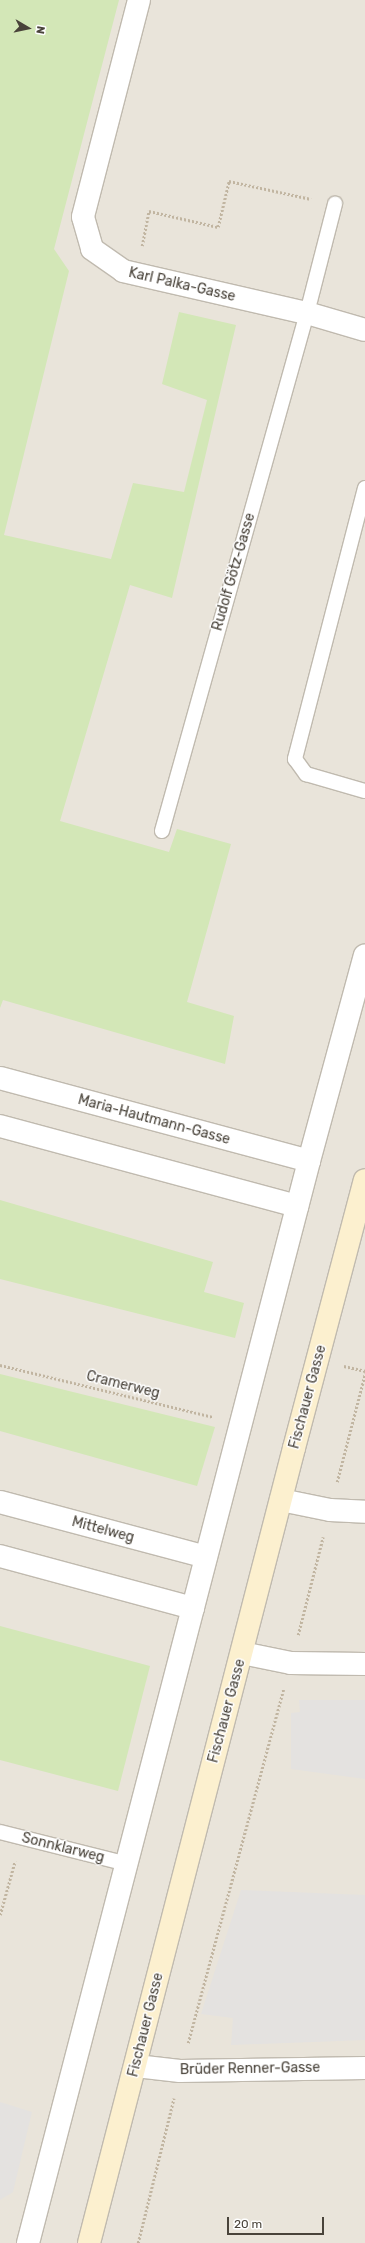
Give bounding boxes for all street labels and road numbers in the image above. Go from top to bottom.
street label: Karl Palka-Gasse [127,265,237,305]
street label: Rudolf Götz-Gasse [209,511,259,633]
street label: Maria-Hautmann-Gasse [76,1092,232,1148]
street label: Fischauer Gasse [286,1343,330,1451]
street label: Cramerweg [85,1368,161,1402]
street label: Mittelweg [70,1514,136,1546]
street label: Fischauer Gasse [205,1657,249,1765]
street label: Sonnklarweg [20,1830,106,1866]
street label: Fischauer Gasse [125,1971,167,2079]
street label: Brüder Renner-Gasse [180,2059,320,2079]

